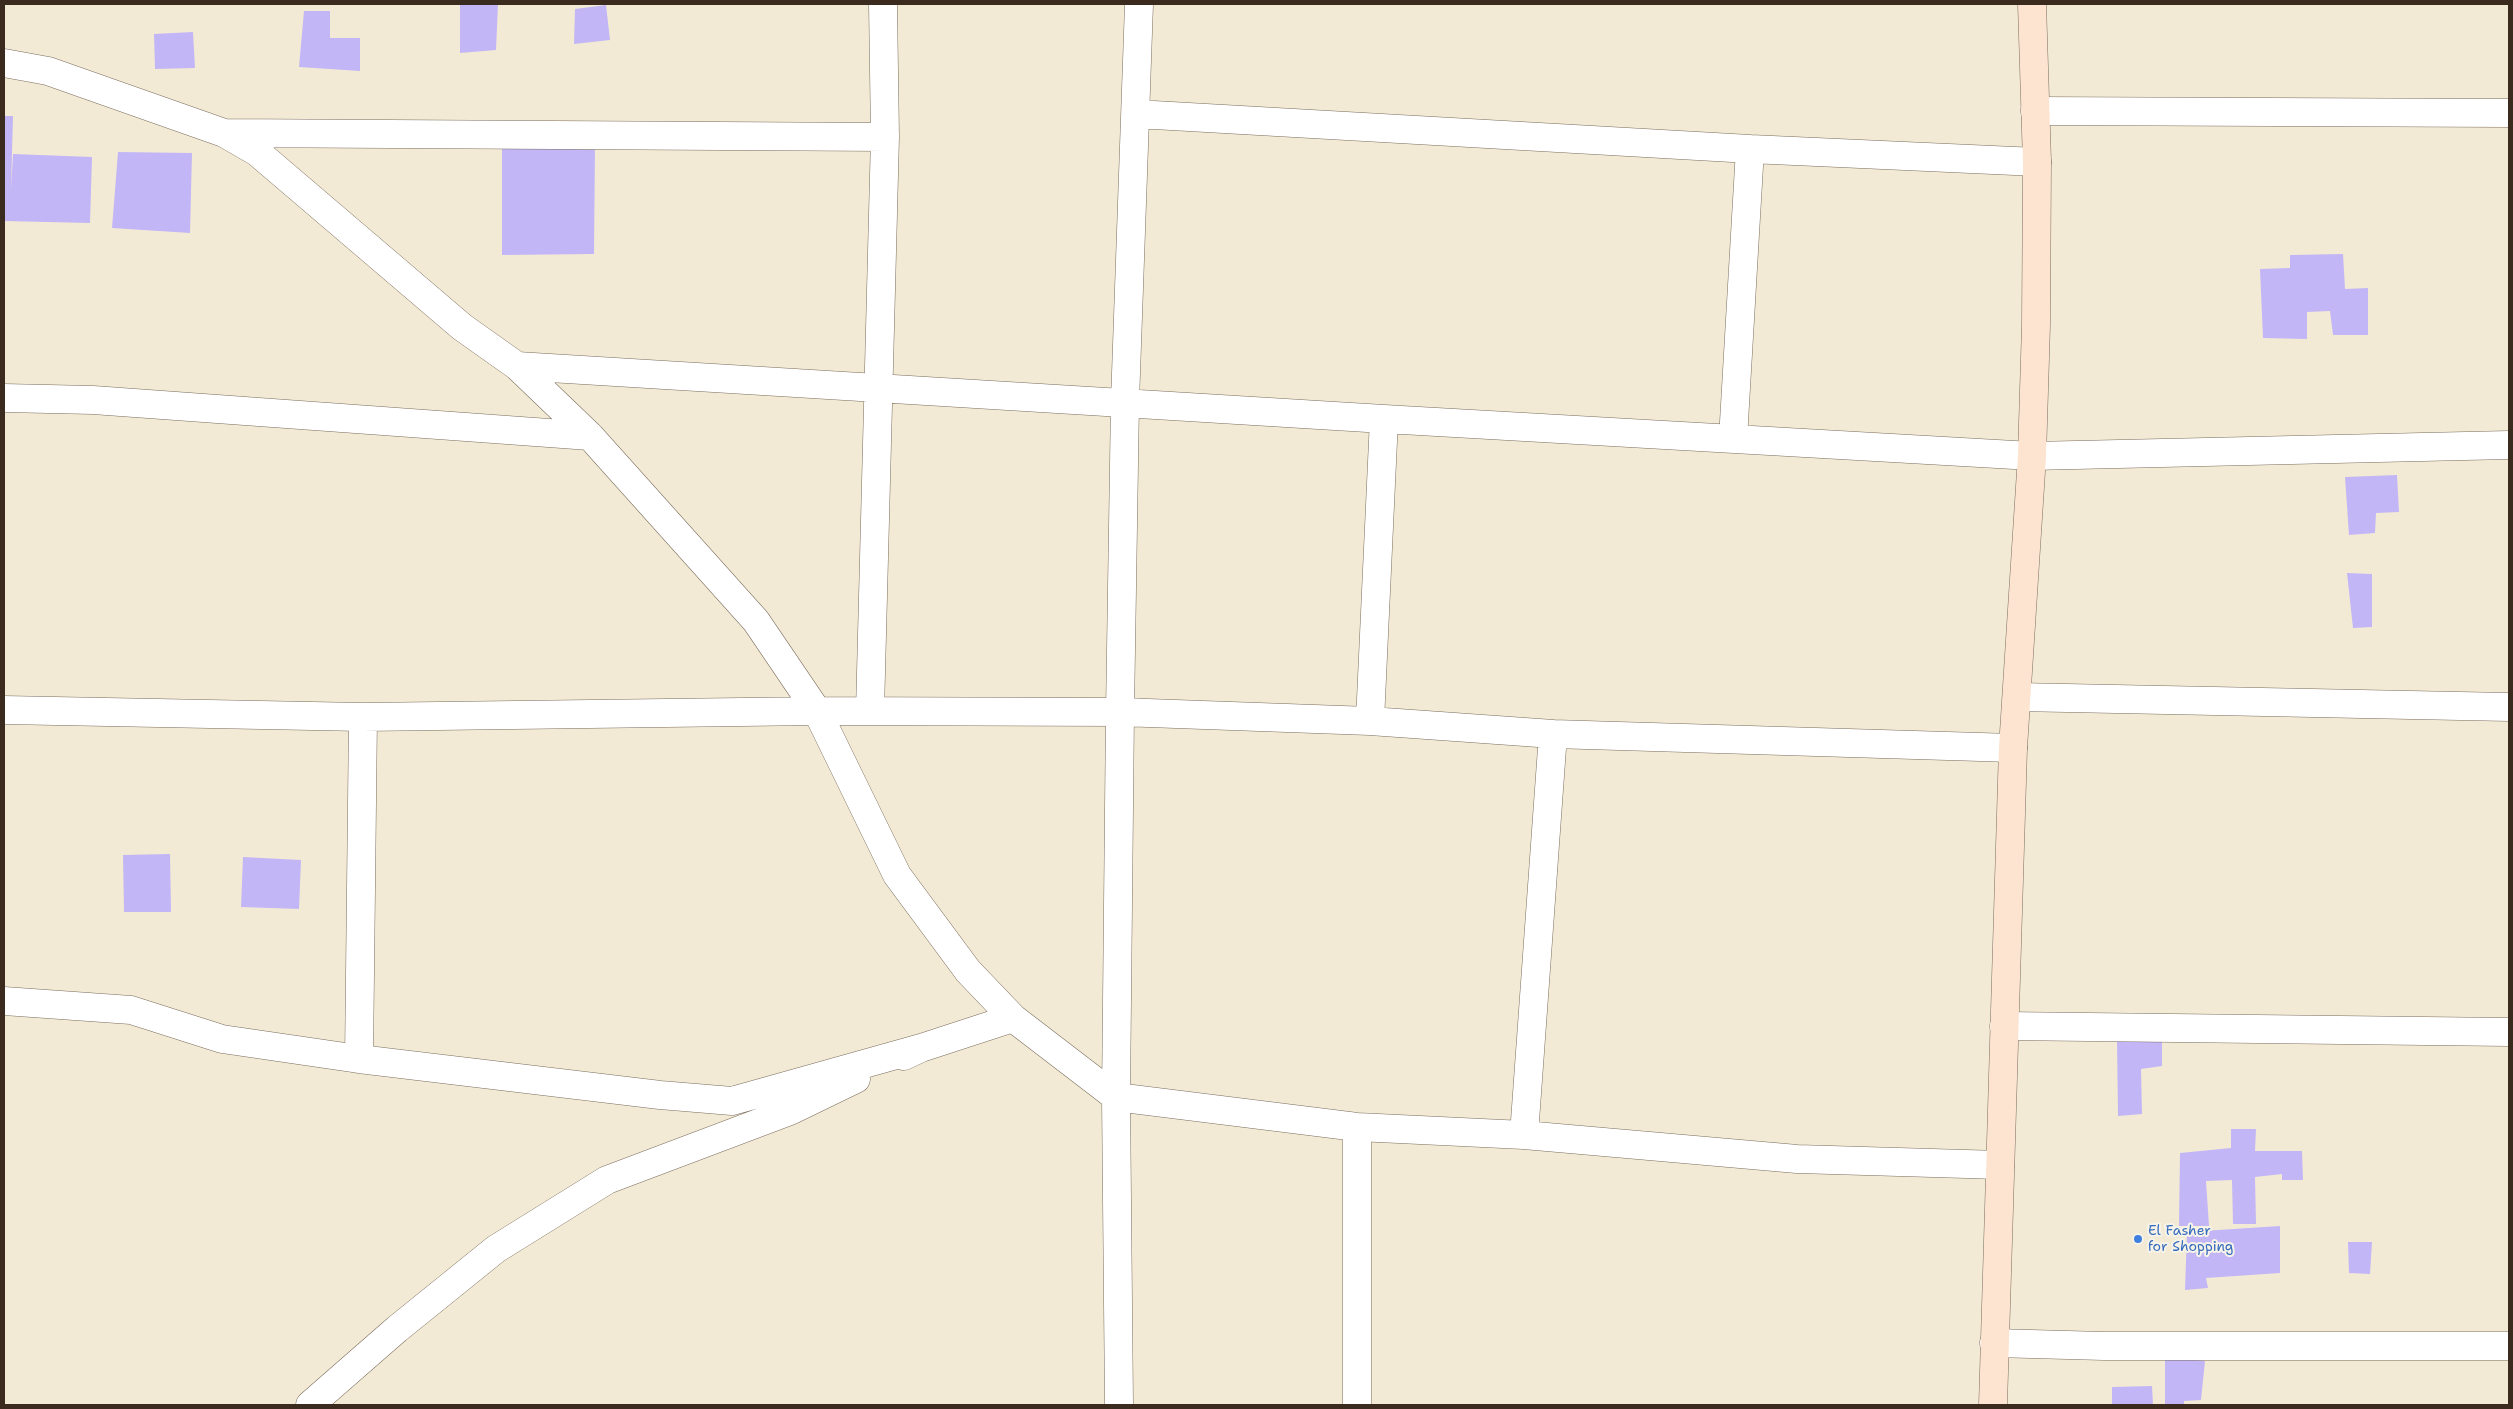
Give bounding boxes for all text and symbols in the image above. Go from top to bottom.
place label: El Fasher for Shopping [2148,1223,2233,1256]
marker: El Fasher for Shopping [2132,1233,2144,1245]

